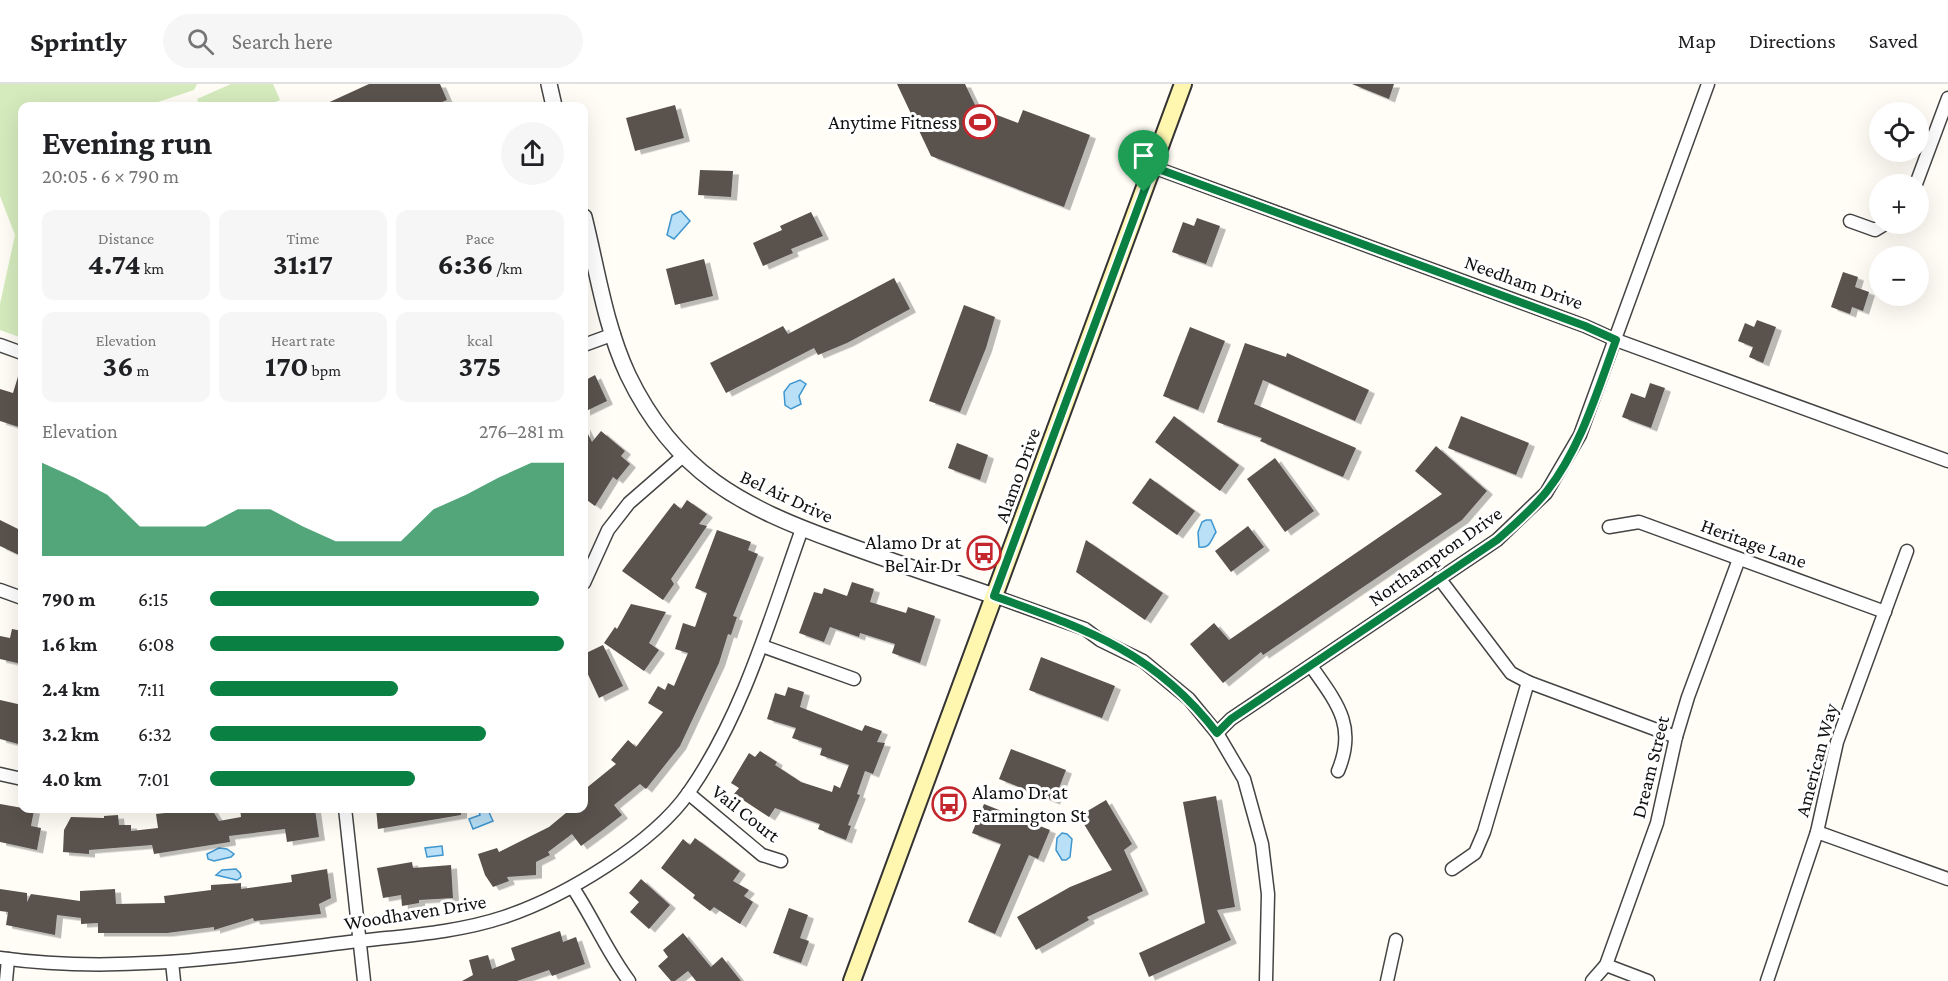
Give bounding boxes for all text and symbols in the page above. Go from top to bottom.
search box [163,14,583,68]
icon: search [184,25,217,58]
text: Sprintly [30,26,127,57]
text: Search here [232,29,333,54]
text: Map [1678,29,1716,53]
text: Directions [1749,29,1836,53]
text: Saved [1869,29,1918,53]
map controls [1869,102,1929,306]
button: locate [1869,102,1929,162]
sports icon: Anytime Fitness [962,104,998,140]
place label: Anytime Fitness [828,111,957,134]
button: share [501,122,564,185]
text: Evening run [42,124,212,161]
pin [1118,130,1169,192]
icon: arrive [1127,139,1160,172]
text: 20:05 · 6 × 790 m [42,165,179,187]
button: + [1869,174,1929,234]
text: Distance [98,230,154,247]
text: Time [287,230,319,247]
text: Pace [466,230,494,247]
button: − [1869,246,1929,306]
text: 4.74 [88,247,141,280]
text: 31:17 [273,247,333,280]
text: 6:36 [438,247,493,280]
street label: Needham Drive [1462,250,1586,314]
text: km [141,260,164,277]
text: /km [493,260,522,277]
text: Elevation [96,332,156,349]
text: Heart rate [271,332,335,349]
text: kcal [467,332,493,349]
text: 36 [103,349,134,382]
text: 170 [265,349,309,382]
text: 375 [458,349,502,382]
text: m [134,362,149,379]
text: bpm [309,362,341,379]
text: Elevation [42,420,118,442]
text: 276–281 m [479,420,564,442]
street label: Alamo Drive [990,424,1044,525]
street label: Bel Air Drive [737,465,837,527]
street label: Northampton Drive [1364,502,1507,611]
street label: Heritage Lane [1698,514,1810,573]
place label: Alamo Dr at Bel Air Dr [865,531,961,576]
bus stop icon: Alamo Dr at Bel Air Dr [966,535,1002,571]
text: 790 m [42,588,96,610]
text: 6:15 [138,588,169,610]
text: 1.6 km [42,633,97,655]
text: 6:08 [138,633,175,655]
text: 2.4 km [42,678,100,700]
text: 7:11 [138,678,165,700]
street label: American Way [1790,700,1843,819]
street label: Dream Street [1627,713,1673,820]
text: 3.2 km [42,723,99,745]
text: 6:32 [138,723,172,745]
text: 4.0 km [42,768,102,790]
text: 7:01 [138,768,169,790]
street label: Vail Court [708,780,785,847]
place label: Alamo Dr at Farmington St [972,781,1087,827]
bus stop icon: Alamo Dr at Farmington St [931,786,967,822]
street label: Woodhaven Drive [342,890,488,934]

